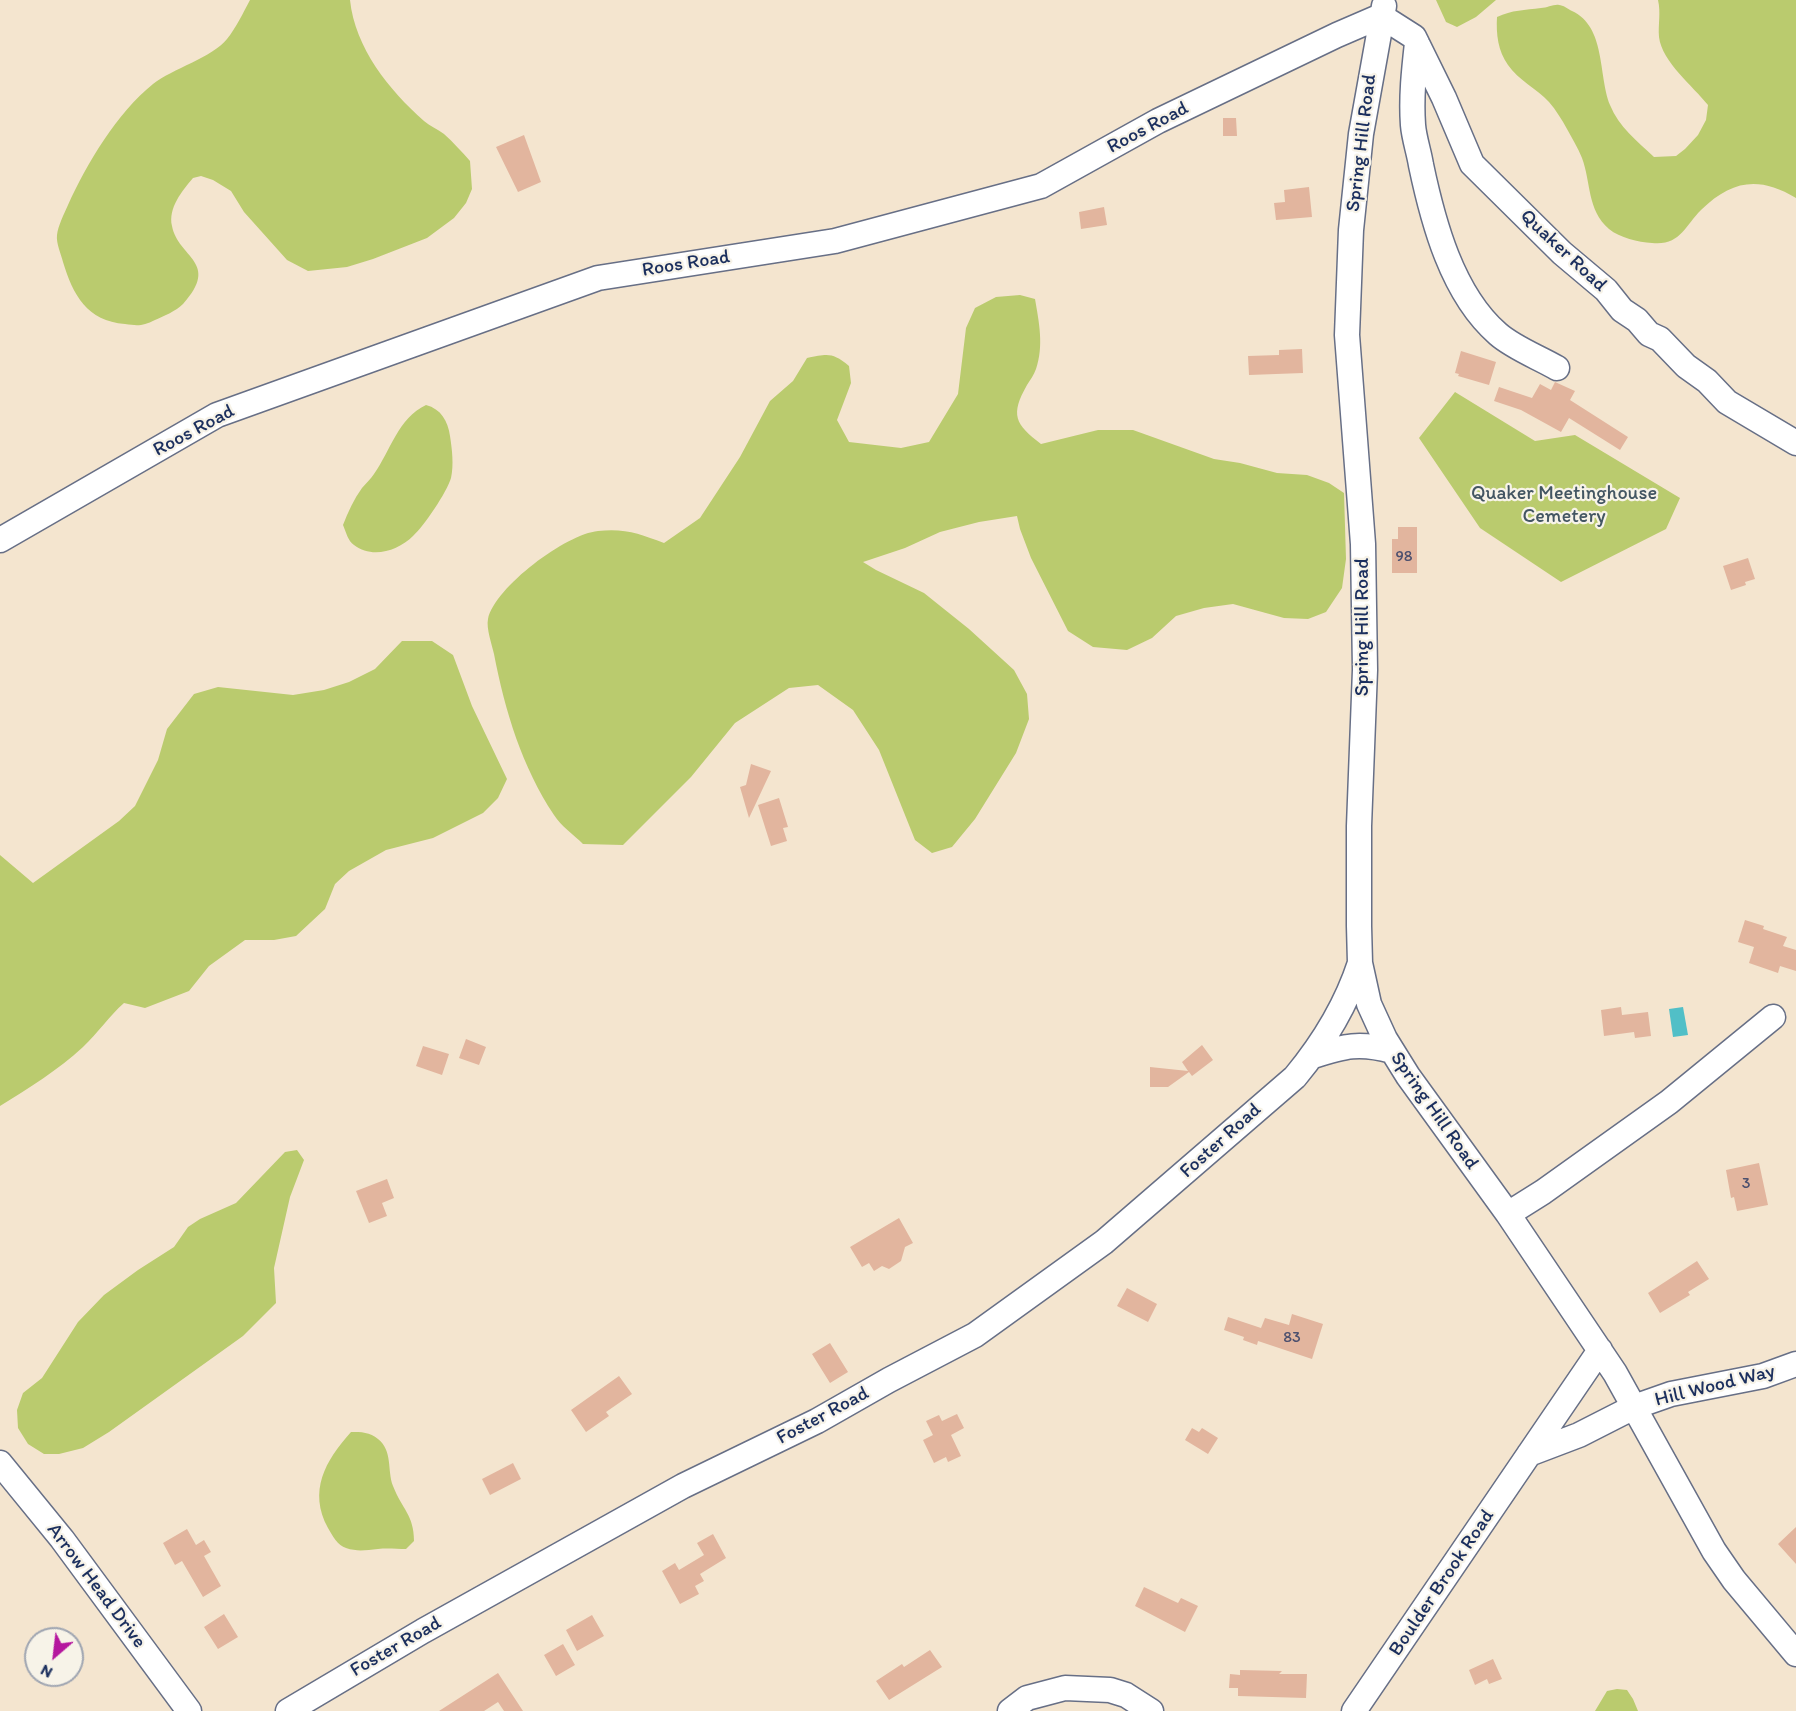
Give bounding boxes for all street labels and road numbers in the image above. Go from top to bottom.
street label: Spring Hill Road [1342,73,1382,213]
street label: Roos Road [1103,97,1193,159]
street label: Quaker Road [1514,205,1612,297]
street label: Roos Road [640,245,732,283]
street label: Roos Road [149,400,239,462]
street label: Spring Hill Road [1351,558,1375,696]
street label: Spring Hill Road [1384,1047,1484,1175]
street label: Foster Road [1175,1098,1267,1184]
street label: Hill Wood Way [1652,1359,1778,1413]
street label: Foster Road [773,1382,873,1450]
street label: Boulder Brook Road [1384,1505,1500,1661]
street label: Arrow Head Drive [41,1519,151,1653]
street label: Foster Road [346,1611,446,1683]

